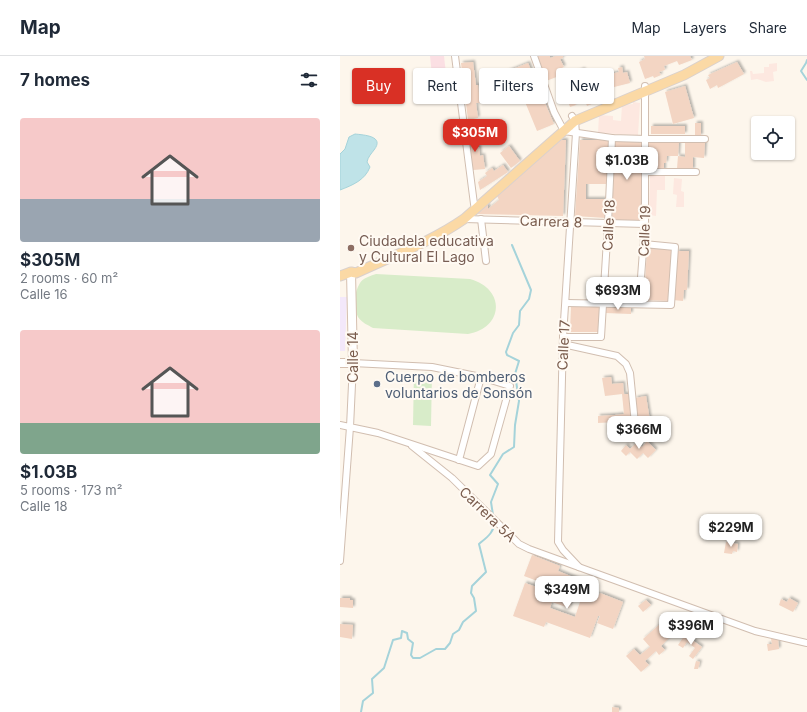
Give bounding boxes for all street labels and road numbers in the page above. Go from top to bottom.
street label: Calle 18 [598,199,618,251]
street label: Calle 19 [635,205,653,257]
street label: Carrera 8 [519,211,583,231]
street label: Calle 17 [553,319,573,371]
street label: Calle 14 [344,331,361,383]
street label: Carrera 5A [456,483,520,545]

